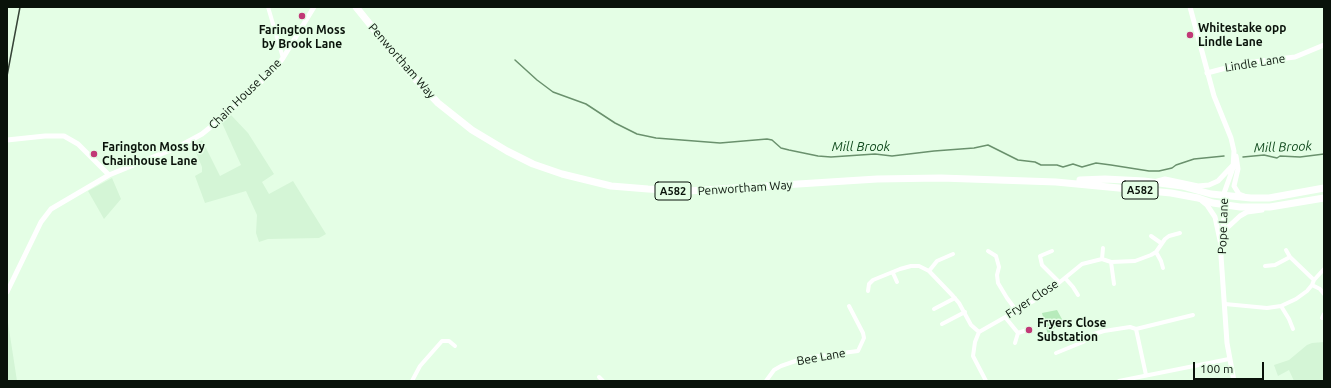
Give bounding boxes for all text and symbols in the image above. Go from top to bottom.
marker: Farington Moss by Brook Lane [297,11,307,21]
street label: Penwortham Way [365,20,439,102]
place label: Whitestake opp Lindle Lane [1198,21,1286,49]
place label: Farington Moss by Brook Lane [259,23,345,51]
marker: Whitestake opp Lindle Lane [1185,30,1195,40]
street label: Lindle Lane [1224,51,1286,75]
street label: Chain House Lane [206,56,284,132]
water label: Mill Brook [1254,138,1312,156]
water label: Mill Brook [832,139,890,155]
place label: Farington Moss by Chainhouse Lane [102,140,205,168]
marker: Farington Moss by Chainhouse Lane [89,149,99,159]
street label: Penwortham Way [697,178,793,198]
road number: A582 [1122,181,1158,199]
road number: A582 [655,182,691,200]
street label: Pope Lane [1215,198,1231,254]
street label: Fryer Close [1003,277,1061,321]
place label: Fryers Close Substation [1037,316,1106,344]
marker: Fryers Close Substation [1024,325,1034,335]
street label: Bee Lane [795,346,847,368]
scale bar [1195,354,1266,380]
text: 100 m [1200,362,1233,375]

